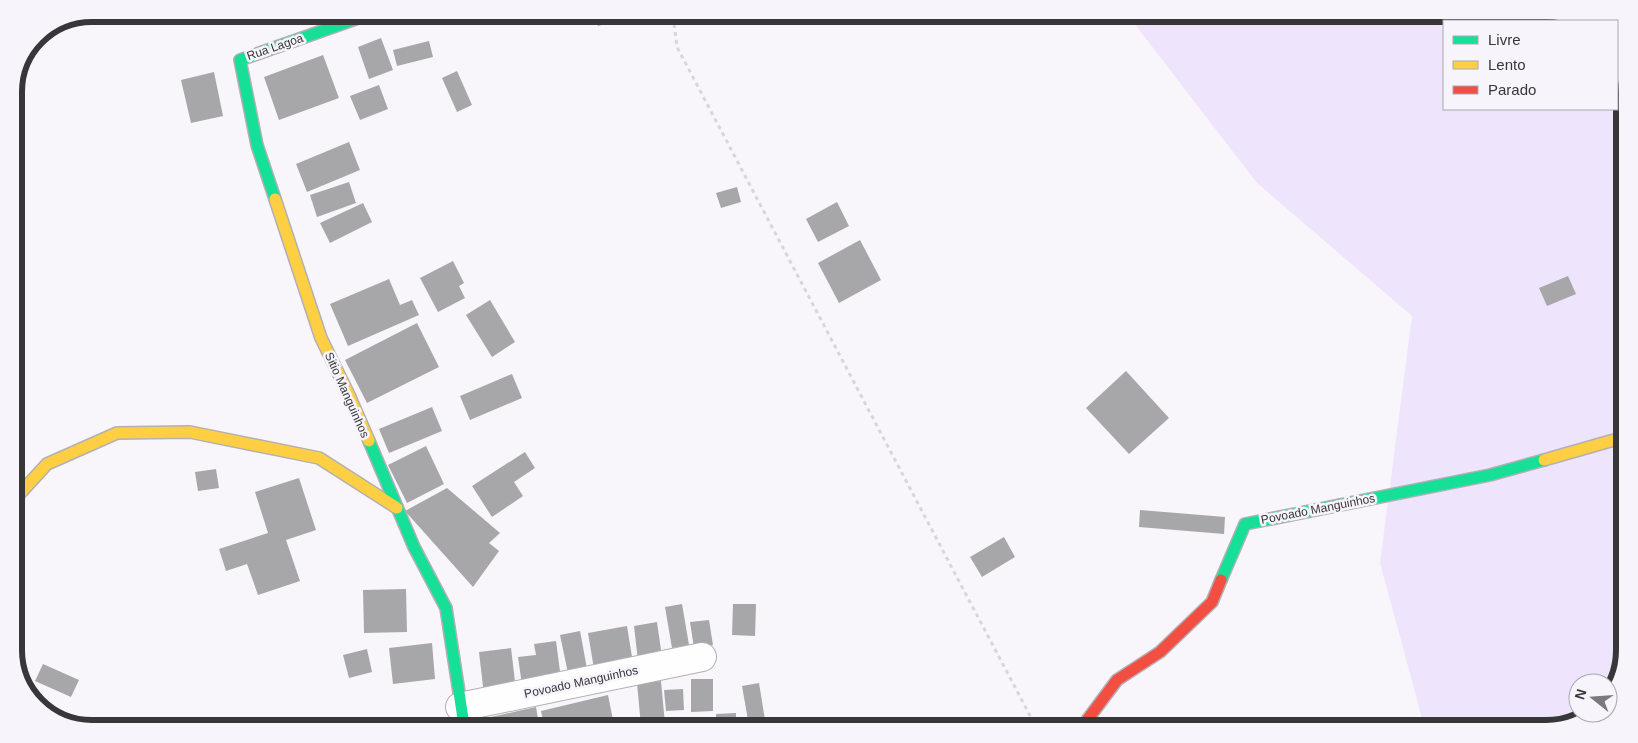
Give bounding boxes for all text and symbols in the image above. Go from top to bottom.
legend [1443,20,1618,110]
street label: Rua Lagoa [245,31,305,63]
text: Livre [1488,31,1521,48]
text: Lento [1488,56,1526,73]
text: Parado [1488,81,1536,98]
street label: Sitio Manguinhos [322,350,372,440]
street label: Povoado Manguinhos [1260,491,1376,527]
street label: Povoado Manguinhos [523,663,639,701]
north arrow [1568,673,1618,723]
text: N [1571,687,1590,701]

